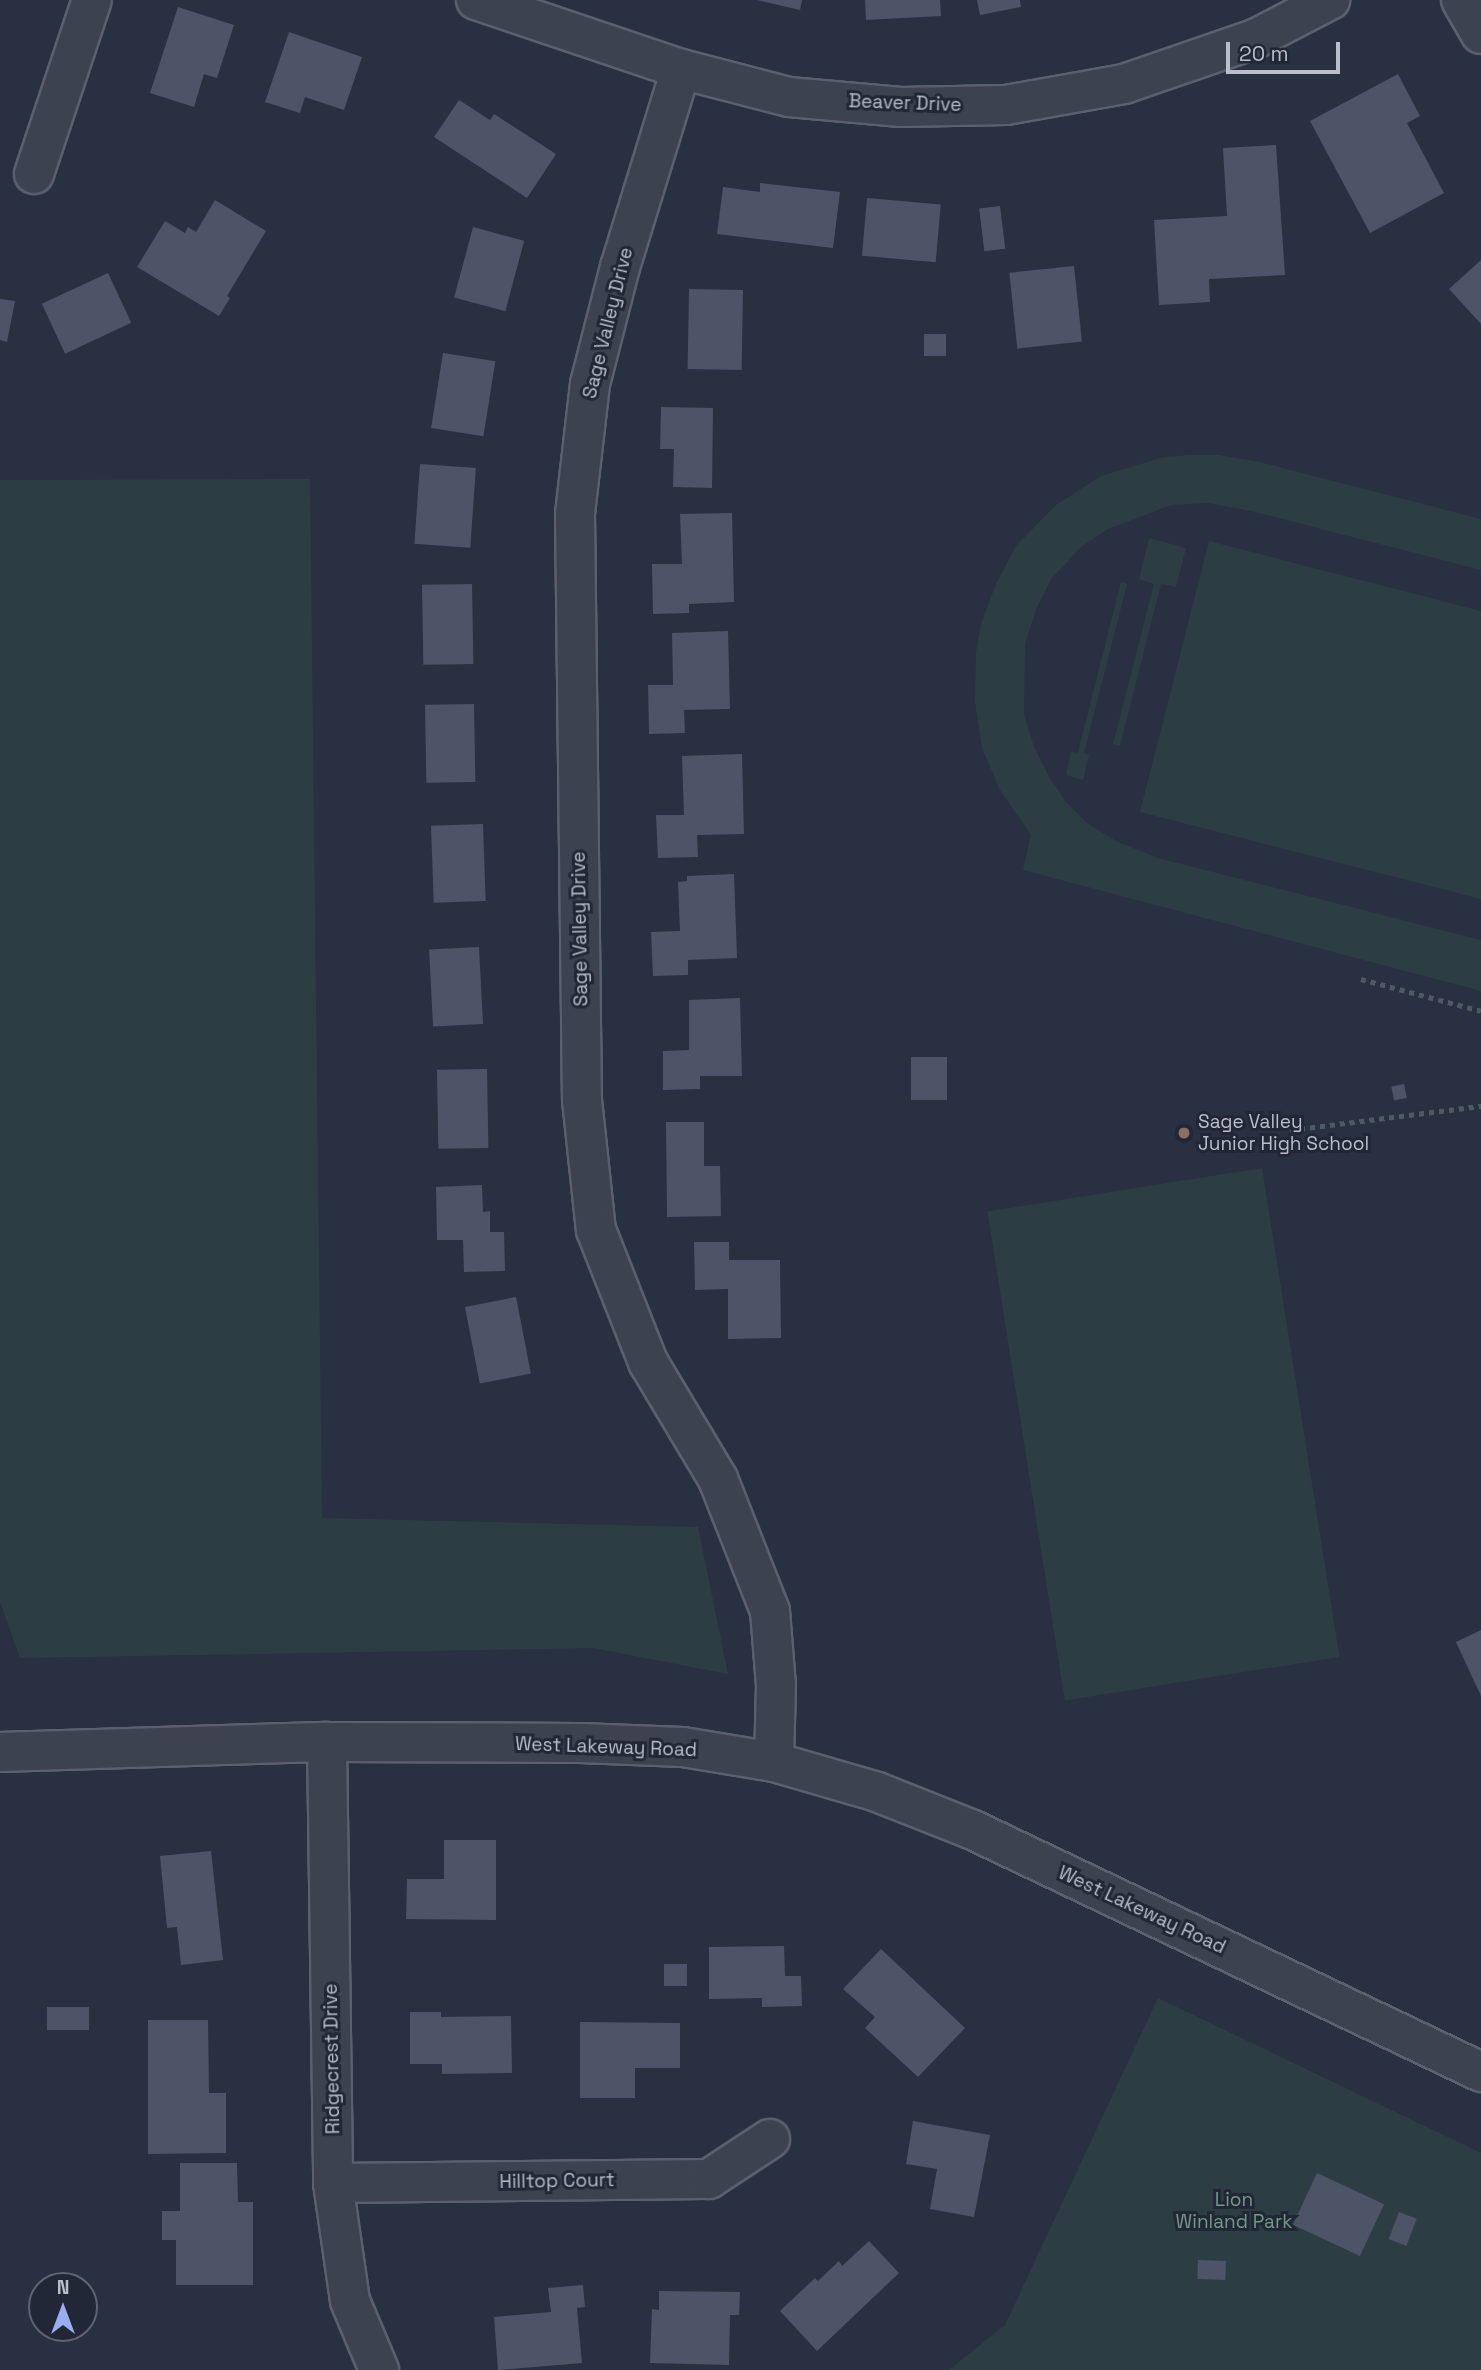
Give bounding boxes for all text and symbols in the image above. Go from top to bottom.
scale bar [1229,28,1343,72]
text: 20 m [1239,40,1289,67]
street label: Beaver Drive [848,90,962,116]
street label: Sage Valley Drive [578,245,638,401]
street label: Sage Valley Drive [567,851,593,1007]
place label: Sage Valley Junior High School [1198,1111,1369,1155]
marker: Sage Valley Junior High School [1176,1125,1192,1141]
street label: West Lakeway Road [515,1732,697,1762]
street label: West Lakeway Road [1055,1861,1229,1959]
street label: Ridgecrest Drive [319,1983,345,2135]
street label: Hilltop Court [499,2169,615,2193]
park label: Lion Winland Park [1176,2189,1292,2233]
north arrow [28,2272,98,2342]
text: N [57,2275,69,2300]

